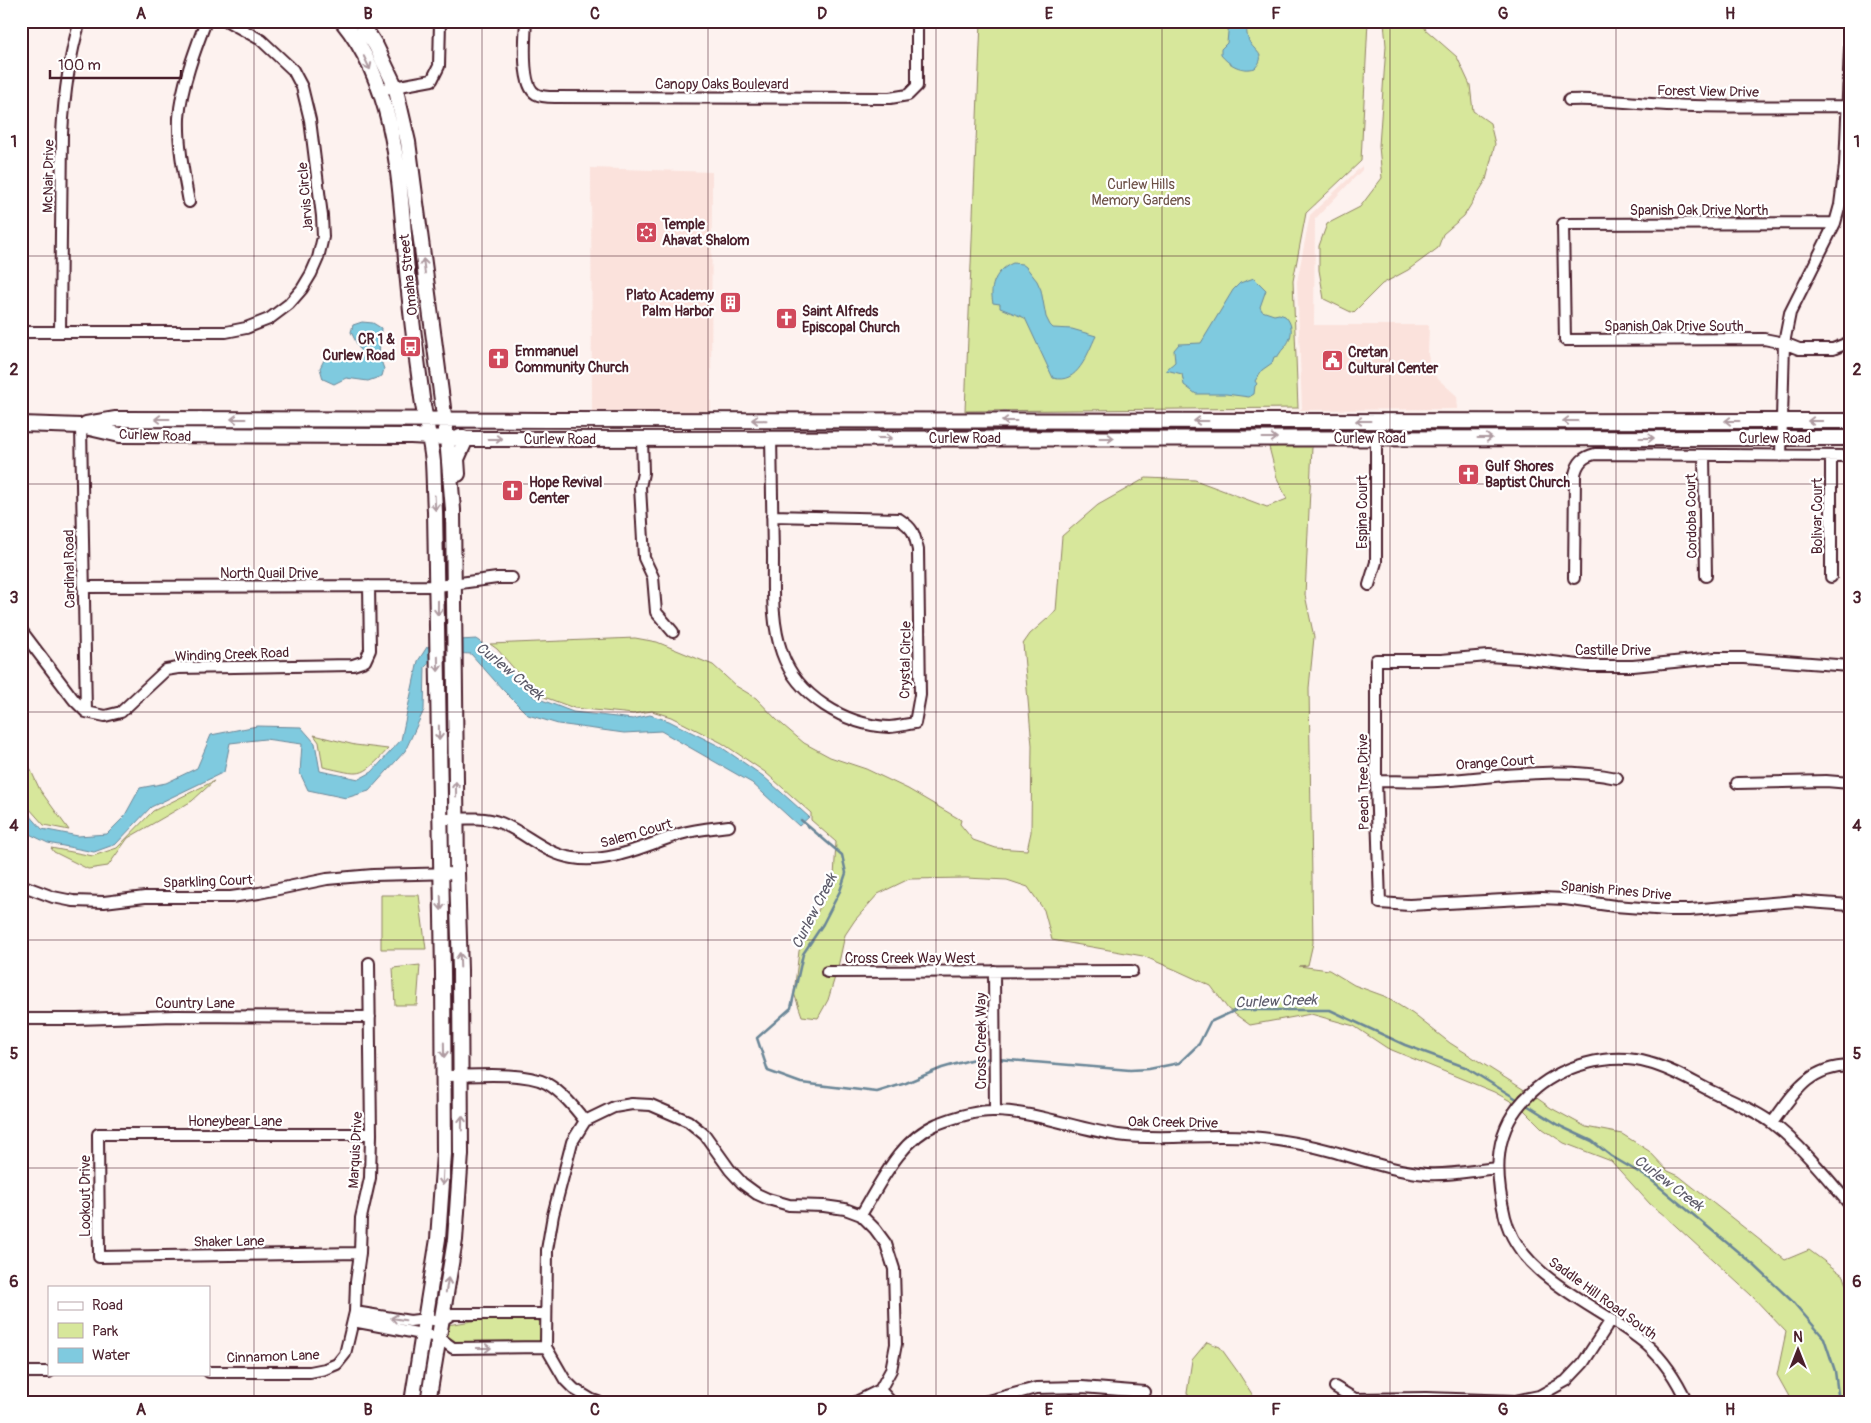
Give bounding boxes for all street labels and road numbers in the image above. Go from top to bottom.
street label: Canopy Oaks Boulevard [655,76,789,93]
street label: Forest View Drive [1657,82,1759,101]
street label: McNair Drive [39,139,58,213]
street label: Jarvis Circle [294,161,317,232]
street label: Spanish Oak Drive North [1630,202,1768,219]
street label: Omaha Street [396,233,421,317]
street label: Spanish Oak Drive South [1604,318,1744,335]
street label: Curlew Road [119,426,192,445]
street label: Curlew Road [929,430,1001,447]
street label: Curlew Road [1334,430,1406,447]
street label: Curlew Road [1739,430,1811,447]
street label: Curlew Road [524,431,596,448]
street label: Cordoba Court [1682,473,1701,559]
street label: Espina Court [1354,475,1371,549]
street label: Bolivar Court [1809,477,1826,554]
street label: Cardinal Road [60,529,79,609]
street label: North Quail Drive [220,565,318,582]
street label: Crystal Circle [896,621,915,699]
street label: Castille Drive [1575,642,1651,659]
street label: Winding Creek Road [175,644,290,665]
street label: Peach Tree Drive [1354,733,1373,830]
street label: Orange Court [1455,751,1535,774]
street label: Salem Court [598,815,674,852]
street label: Sparkling Court [163,871,253,892]
street label: Spanish Pines Drive [1560,877,1672,904]
street label: Cross Creek Way West [845,950,976,967]
street label: Cross Creek Way [973,993,990,1089]
street label: Country Lane [155,995,235,1012]
street label: Marquis Drive [345,1111,366,1189]
street label: Honeybear Lane [188,1113,282,1130]
street label: Oak Creek Drive [1128,1113,1218,1132]
street label: Lookout Drive [77,1155,94,1237]
street label: Shaker Lane [193,1232,265,1251]
street label: Saddle Hill Road South [1545,1253,1660,1343]
street label: Cinnamon Lane [226,1346,320,1367]

